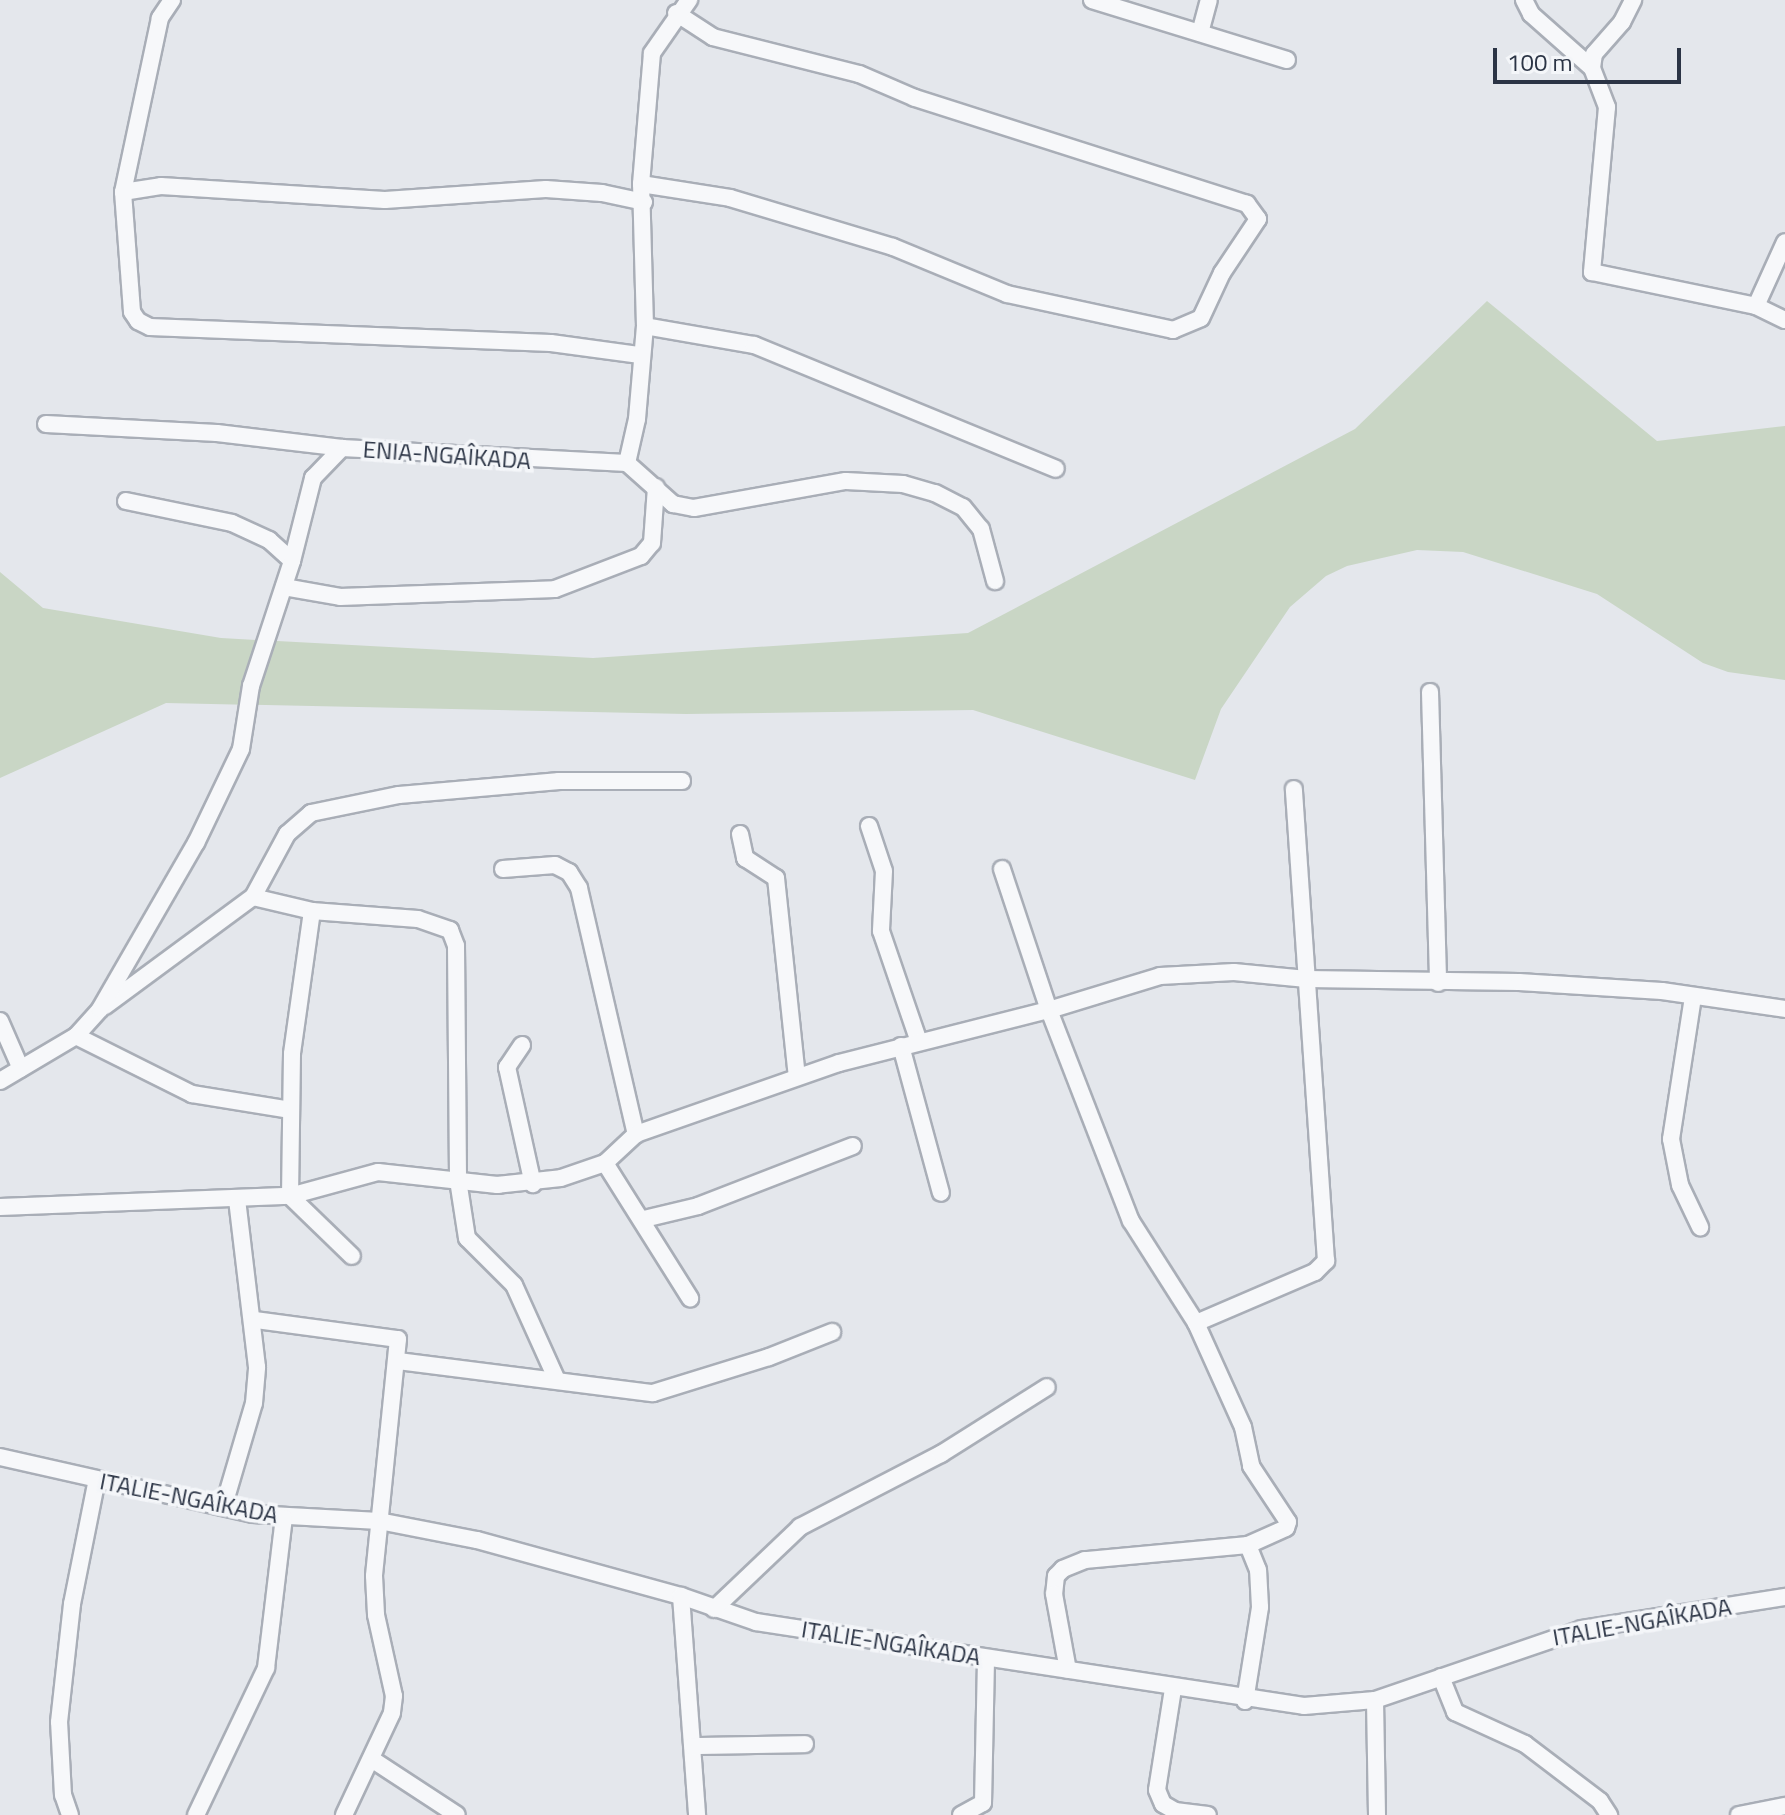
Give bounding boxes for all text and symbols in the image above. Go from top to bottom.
scale bar [1497,32,1685,82]
text: 100 m [1507,44,1573,80]
street label: ENIA-NGAÎKADA [362,435,532,475]
street label: ITALIE-NGAÎKADA [97,1467,281,1529]
street label: ITALIE-NGAÎKADA [1550,1592,1734,1652]
street label: ITALIE-NGAÎKADA [799,1615,983,1671]

